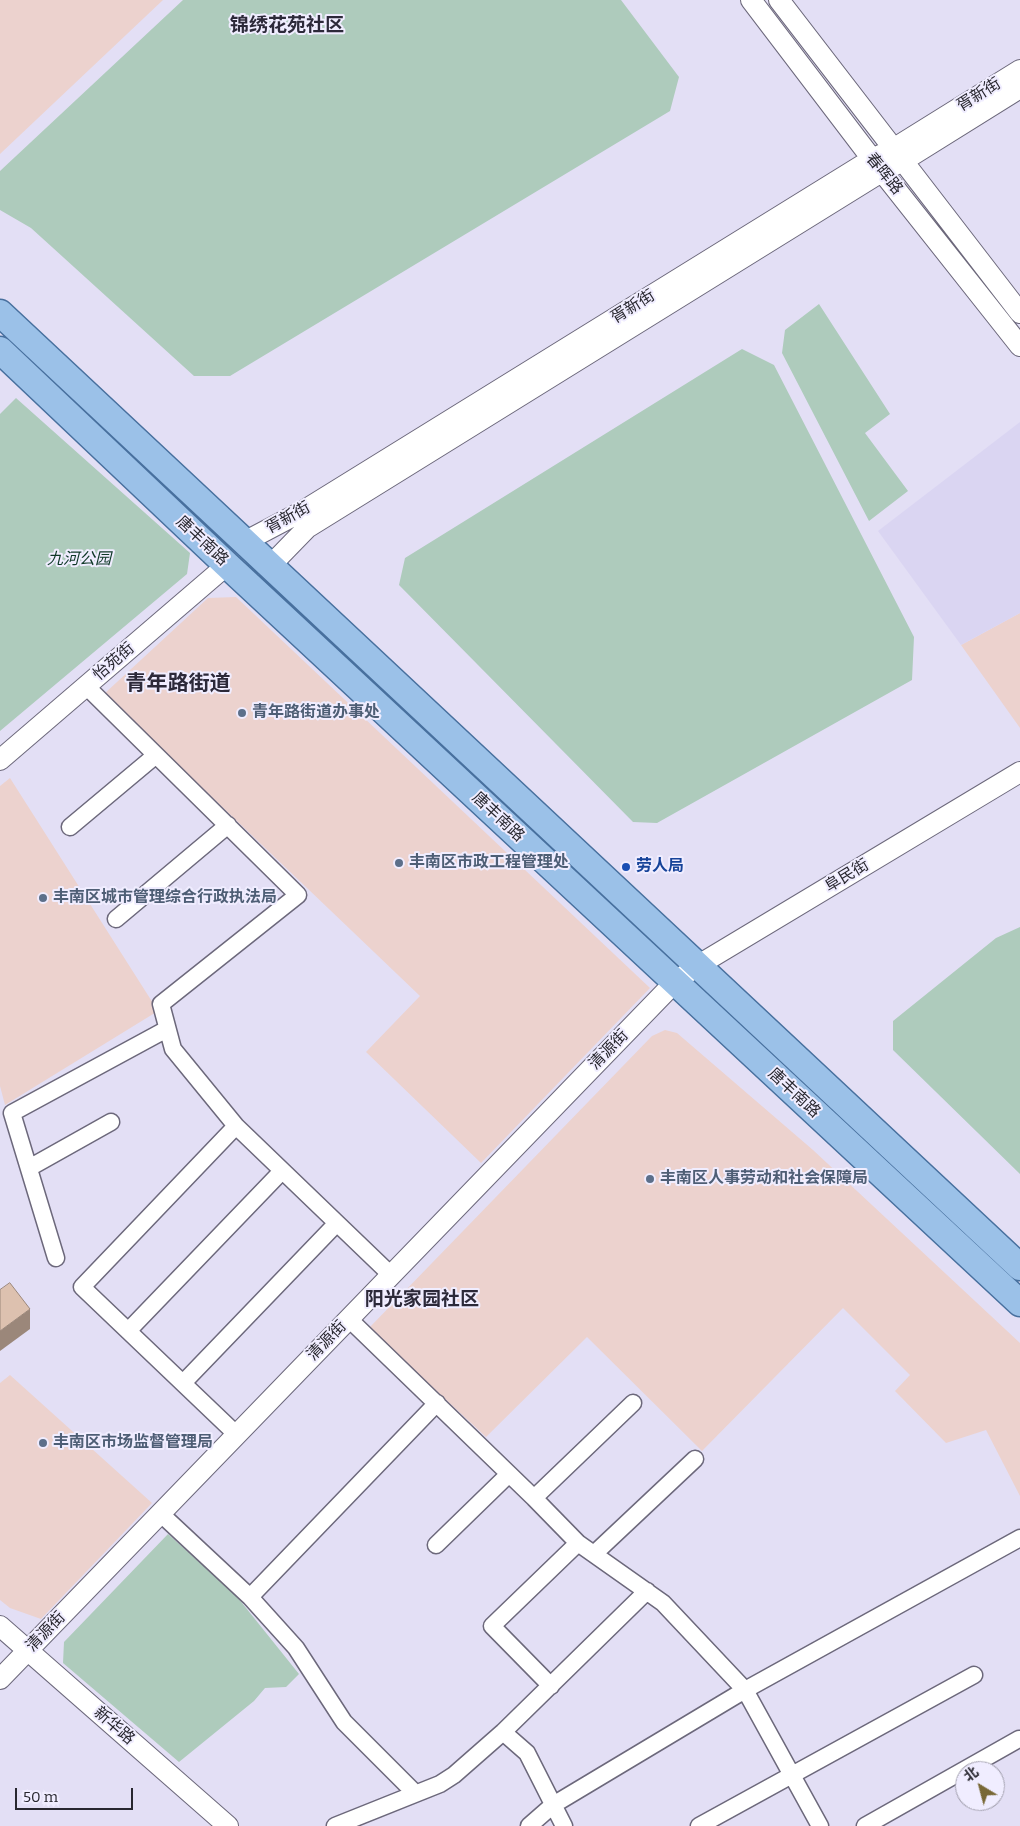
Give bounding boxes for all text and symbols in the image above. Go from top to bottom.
district label: 锦绣花苑社区 [230,15,344,37]
street label: 胥新街 [954,74,1004,116]
street label: 春晖路 [861,149,907,199]
street label: 胥新街 [608,286,658,328]
street label: 胥新街 [262,498,314,538]
street label: 唐丰南路 [172,512,232,570]
park label: 九河公园 [47,550,111,570]
street label: 怡苑街 [90,639,138,685]
district label: 青年路街道 [126,671,230,697]
place label: 青年路街道办事处 [252,703,380,723]
marker: 青年路街道办事处 [236,707,248,719]
street label: 唐丰南路 [468,788,528,846]
place label: 丰南区市政工程管理处 [409,853,569,873]
street label: 阜民街 [821,855,873,897]
marker: 丰南区市政工程管理处 [393,857,405,869]
place label: 劳人局 [636,857,684,877]
marker: 劳人局 [620,861,632,873]
place label: 丰南区城市管理综合行政执法局 [53,888,277,908]
marker: 丰南区城市管理综合行政执法局 [37,892,49,904]
street label: 清源街 [585,1026,633,1074]
street label: 唐丰南路 [764,1064,824,1122]
place label: 丰南区人事劳动和社会保障局 [660,1169,868,1189]
marker: 丰南区人事劳动和社会保障局 [644,1173,656,1185]
district label: 阳光家园社区 [365,1289,479,1311]
street label: 清源街 [303,1317,351,1365]
place label: 丰南区市场监督管理局 [53,1433,213,1453]
marker: 丰南区市场监督管理局 [37,1437,49,1449]
street label: 清源街 [22,1608,70,1656]
street label: 新华路 [90,1703,138,1749]
north arrow [955,1761,1005,1811]
text: 北 [961,1763,982,1785]
scale bar [18,1778,135,1810]
text: 50 m [23,1788,58,1806]

